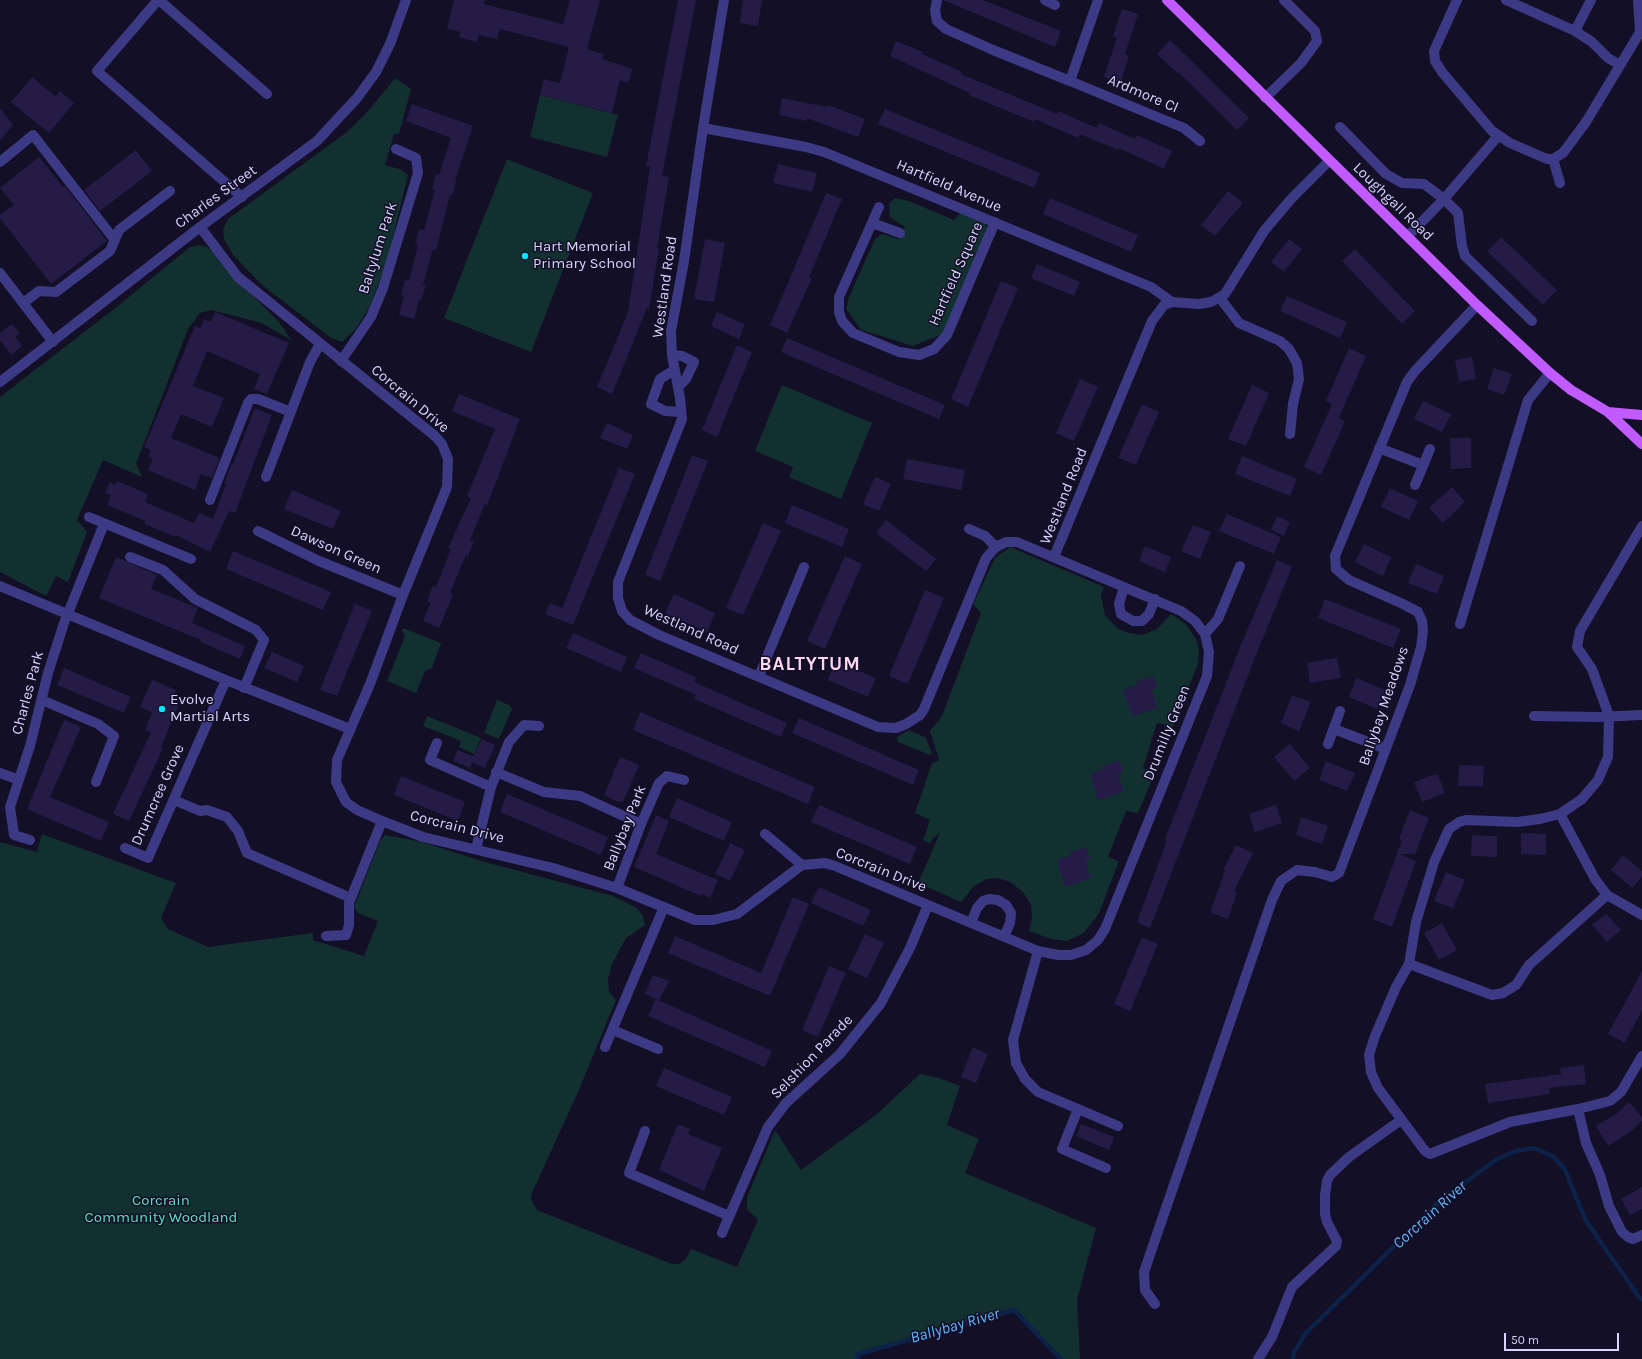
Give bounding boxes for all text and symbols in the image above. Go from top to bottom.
street label: Ardmore Cl [1105,71,1181,117]
street label: Hartfield Avenue [894,156,1004,216]
street label: Loughgall Road [1349,159,1437,245]
street label: Charles Street [172,161,260,233]
street label: Baltylum Park [355,200,401,296]
street label: Hartfield Square [925,219,987,329]
street label: Westland Road [649,235,681,339]
place label: Hart Memorial Primary School [533,238,636,273]
marker: Hart Memorial Primary School [520,251,530,261]
street label: Corcrain Drive [367,361,453,437]
street label: Westland Road [1036,445,1092,547]
street label: Dawson Green [288,522,384,578]
street label: Westland Road [640,601,742,659]
street label: Ballybay Meadows [1355,644,1413,768]
street label: Charles Park [8,649,48,737]
district label: BALTYTUM [759,654,861,676]
street label: Drumilly Green [1140,683,1194,783]
place label: Evolve Martial Arts [170,691,250,726]
marker: Evolve Martial Arts [157,704,167,714]
street label: Drumcree Grove [128,742,188,848]
street label: Ballybay Park [600,782,650,874]
street label: Corcrain Drive [408,807,506,847]
street label: Corcrain Drive [833,844,929,896]
street label: Selshion Parade [767,1011,857,1103]
water label: Corcrain River [1389,1177,1471,1253]
park label: Corcrain Community Woodland [85,1192,237,1227]
water label: Ballybay River [908,1304,1002,1348]
scale bar [1506,1325,1621,1351]
text: 50 m [1511,1333,1539,1347]

